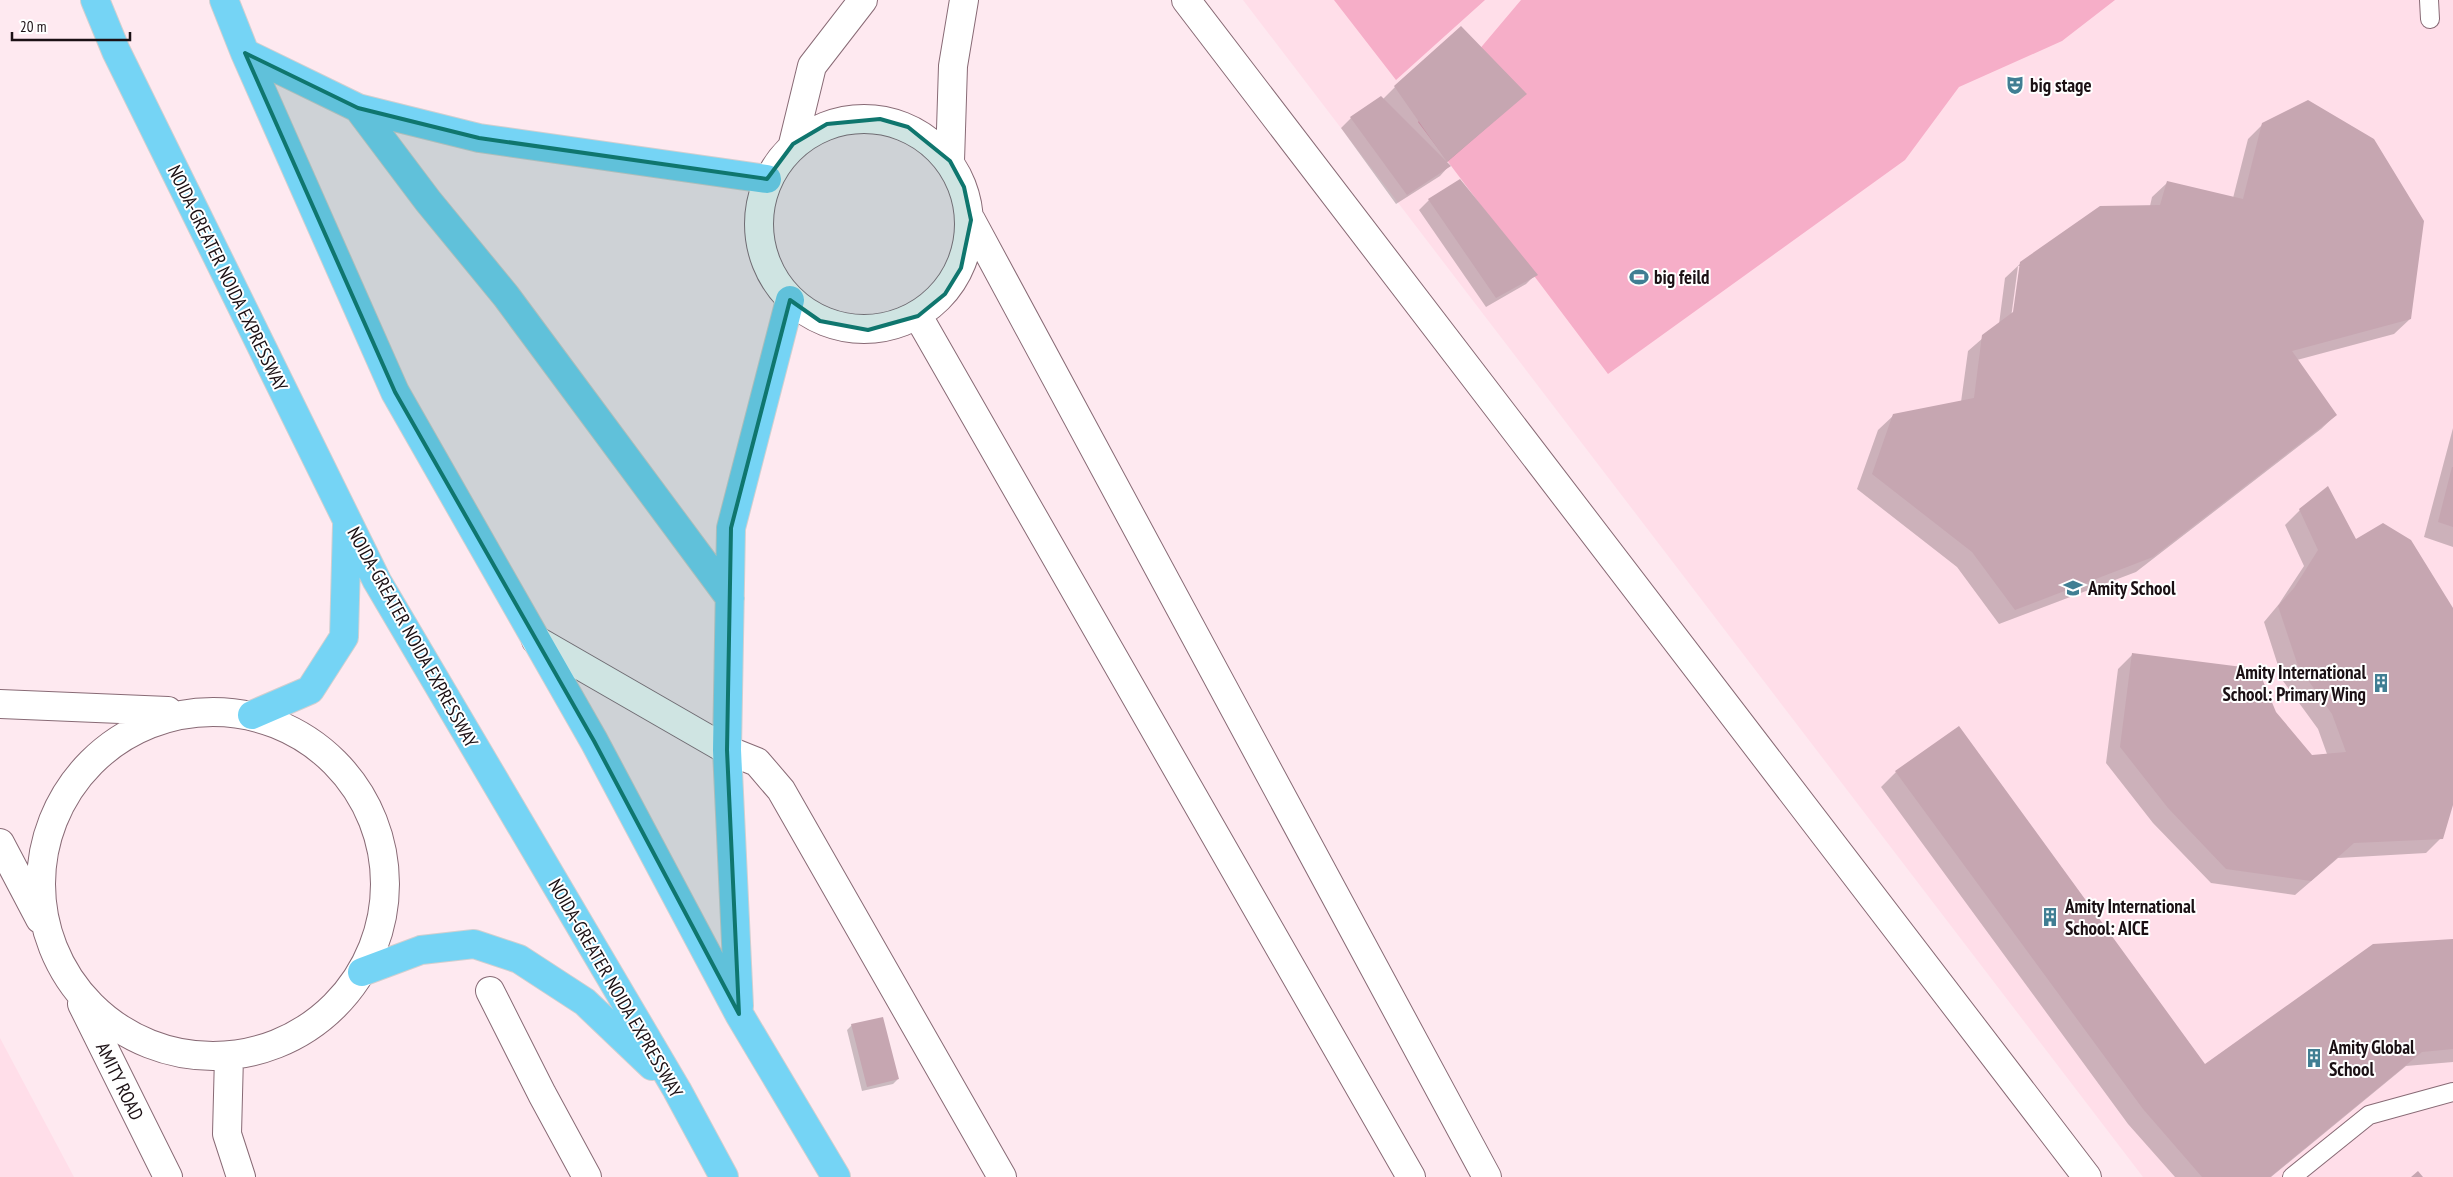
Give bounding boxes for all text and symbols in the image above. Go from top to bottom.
scale bar [12,10,130,42]
text: 20 m [20,17,46,36]
place label: big stage [2030,73,2092,97]
theatre icon: big stage [2004,74,2026,96]
street label: NOIDA-GREATER NOIDA EXPRESSWAY [163,161,293,395]
place label: big feild [1654,265,1710,289]
sports icon: big feild [1628,266,1650,288]
street label: NOIDA-GREATER NOIDA EXPRESSWAY [342,522,484,752]
place label: Amity School [2087,576,2176,600]
school or university icon: Amity School [2062,577,2084,599]
place label: Amity International School: Primary Wing [2222,660,2366,706]
building icon: Amity International School: Primary Wing [2370,672,2392,694]
street label: NOIDA-GREATER NOIDA EXPRESSWAY [543,874,689,1102]
place label: Amity International School: AICE [2064,894,2196,940]
building icon: Amity International School: AICE [2039,906,2061,928]
place label: Amity Global School [2328,1035,2415,1081]
street label: AMITY ROAD [91,1038,149,1124]
building icon: Amity Global School [2303,1047,2325,1069]

